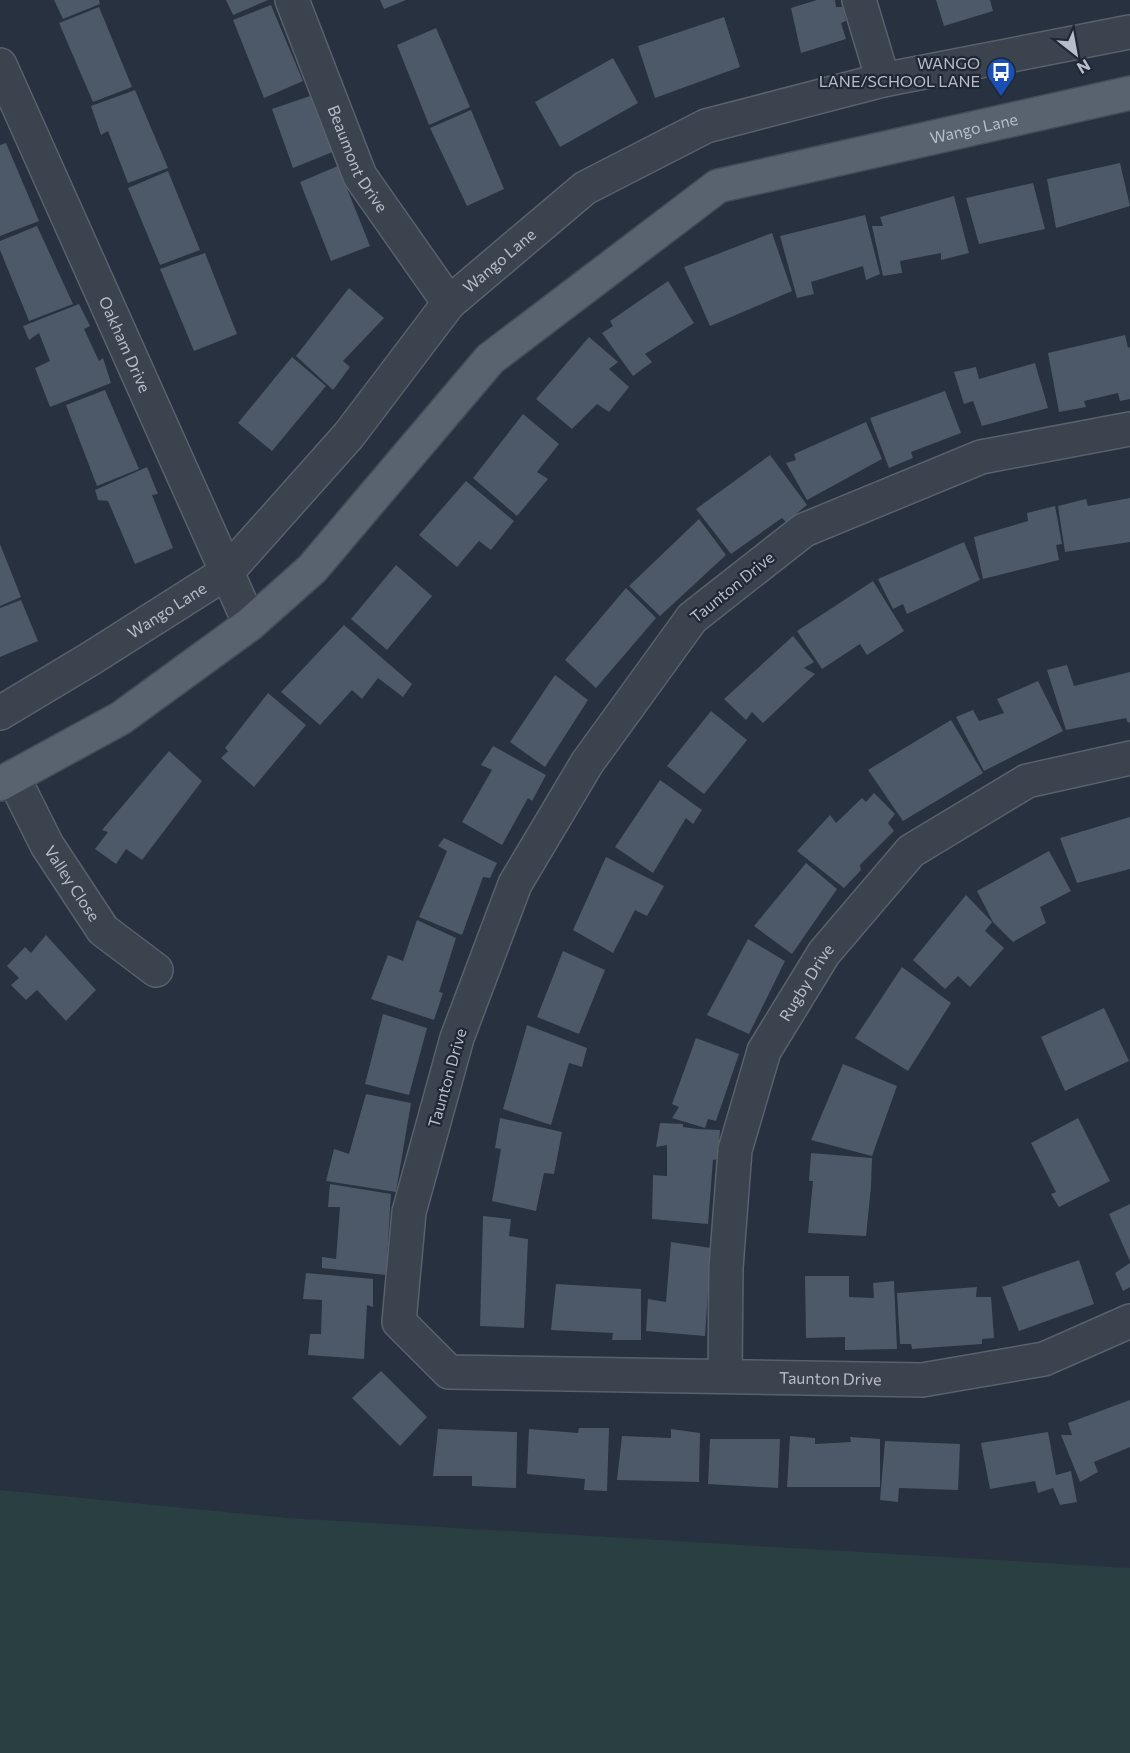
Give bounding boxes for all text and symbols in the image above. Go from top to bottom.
north arrow [1046,24,1106,84]
place label: WANGO LANE/SCHOOL LANE [819,53,980,90]
bus stop icon: WANGO LANE/SCHOOL LANE [985,56,1017,98]
text: N [1074,56,1094,79]
street label: Beaumont Drive [324,102,392,215]
street label: Wango Lane [928,109,1019,147]
street label: Wango Lane [459,224,539,296]
street label: Oakham Drive [96,293,155,395]
street label: Taunton Drive [686,547,777,626]
street label: Wango Lane [124,578,209,642]
street label: Valley Close [41,842,104,924]
street label: Rugby Drive [775,939,837,1024]
street label: Taunton Drive [423,1026,470,1130]
street label: Taunton Drive [779,1368,882,1388]

